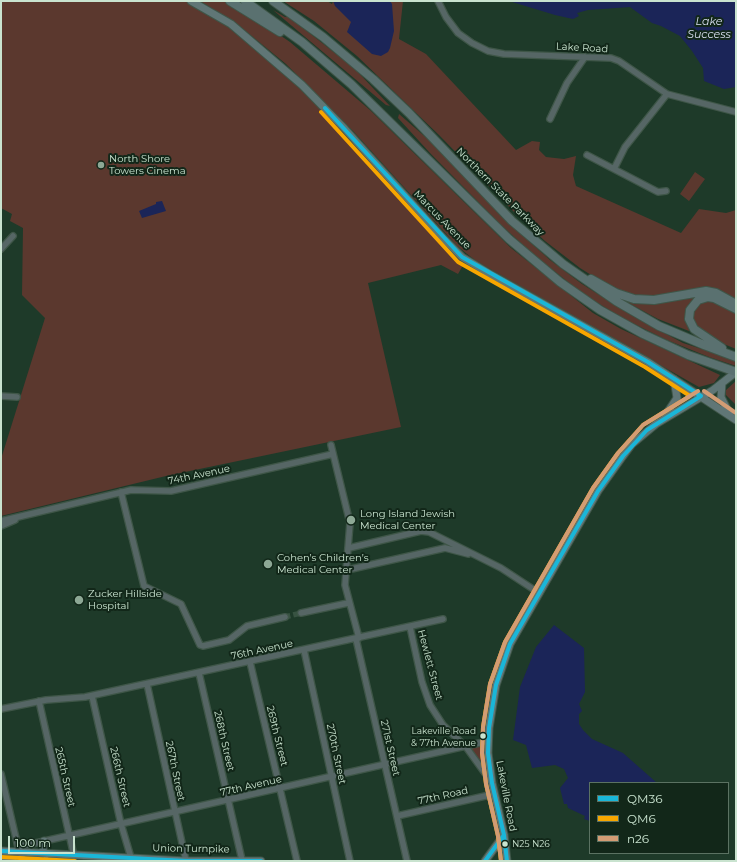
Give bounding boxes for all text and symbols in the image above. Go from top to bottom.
water label: Lake Success [687,15,731,41]
street label: Lake Road [556,41,608,55]
street label: Northern State Parkway [454,146,546,238]
place label: North Shore Towers Cinema [109,153,186,176]
marker: North Shore Towers Cinema [96,160,106,170]
street label: Marcus Avenue [411,188,473,252]
street label: 74th Avenue [167,463,231,487]
place label: Long Island Jewish Medical Center [360,508,455,532]
marker: Long Island Jewish Medical Center [345,514,357,526]
place label: Cohen’s Children’s Medical Center [277,552,369,576]
marker: Cohen’s Children’s Medical Center [262,558,274,570]
place label: Zucker Hillside Hospital [88,588,162,612]
marker: Zucker Hillside Hospital [73,594,85,606]
street label: Hewlett Street [415,628,445,702]
street label: 76th Avenue [230,638,294,662]
street label: 269th Street [264,705,290,767]
street label: 268th Street [211,710,237,772]
street label: 271st Street [378,719,402,777]
street label: 270th Street [324,723,348,785]
place label: Lakeville Road & 77th Avenue [411,726,476,747]
marker: Lakeville Road & 77th Avenue [478,731,488,741]
street label: 267th Street [163,740,187,802]
street label: 265th Street [52,746,78,808]
street label: 266th Street [107,746,133,808]
street label: Lakeville Road [493,760,519,832]
street label: 77th Avenue [219,773,283,799]
legend [589,782,729,854]
street label: 77th Road [417,784,469,808]
text: QM36 [627,791,663,806]
text: QM6 [627,811,656,826]
scale bar [10,828,77,854]
text: n26 [627,831,649,846]
text: 100 m [15,835,51,850]
marker: N25 N26 [500,839,510,849]
place label: N25 N26 [512,839,550,849]
street label: Union Turnpike [152,842,230,856]

